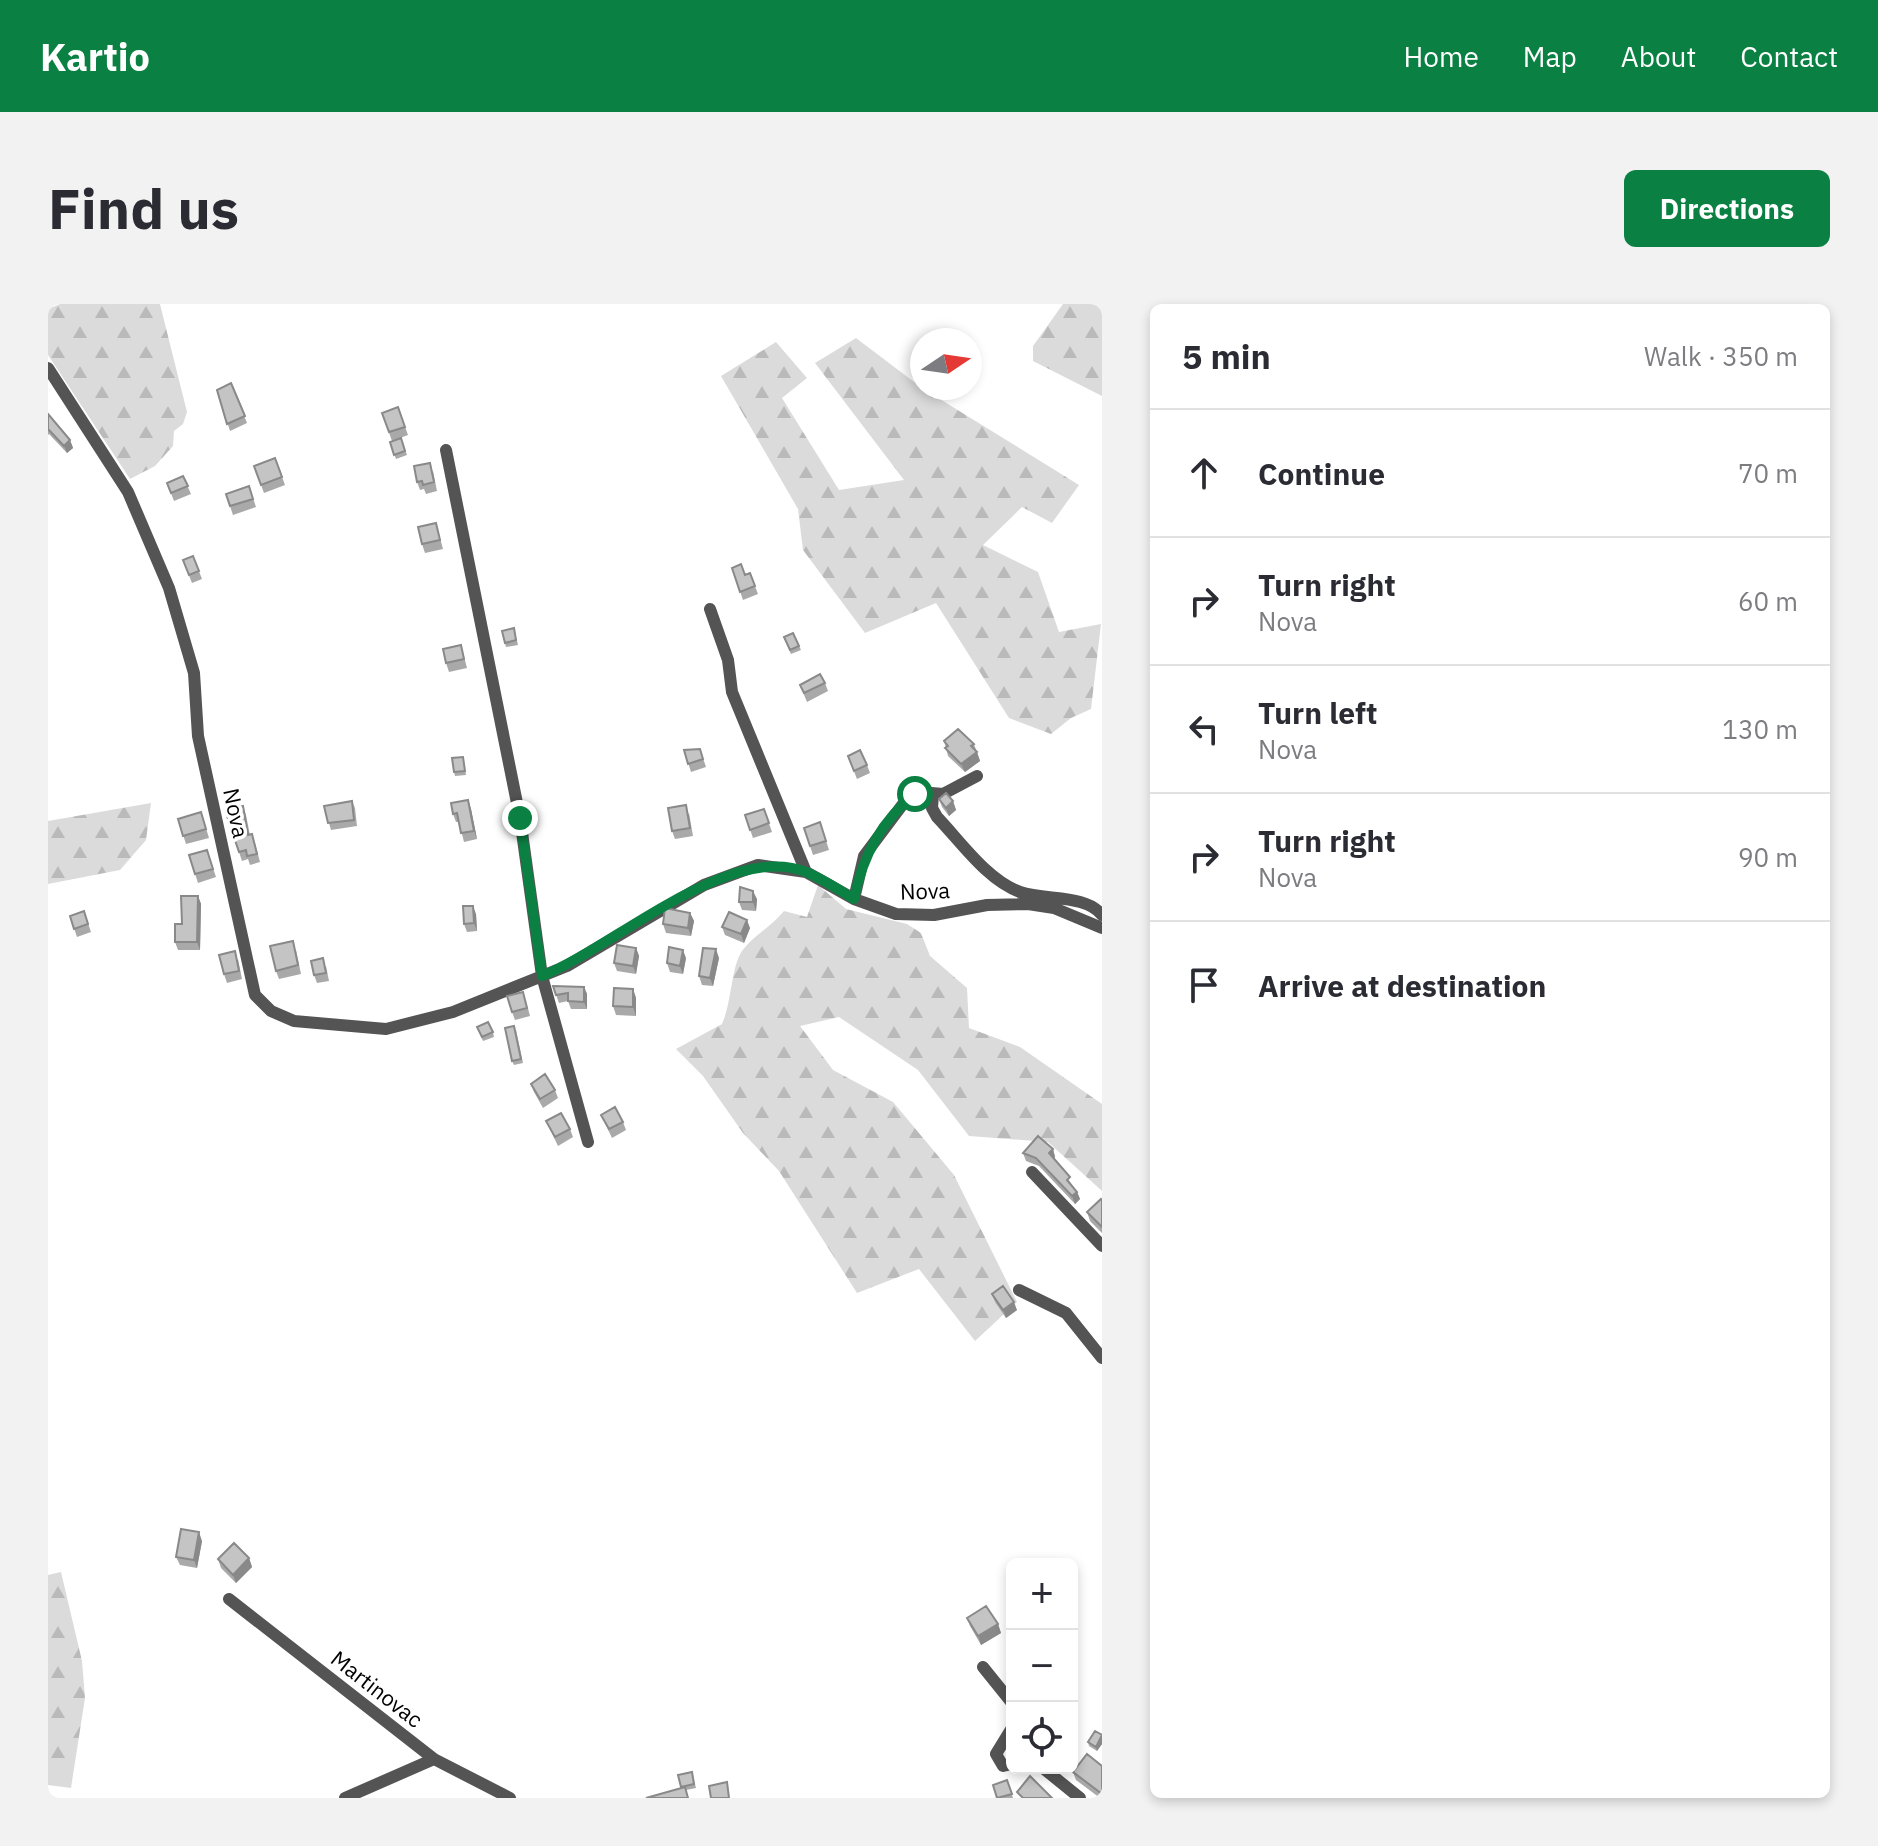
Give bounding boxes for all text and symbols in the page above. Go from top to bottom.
text: Kartio [40,32,150,81]
text: Home [1403,38,1479,75]
text: Map [1523,38,1577,75]
text: About [1621,38,1696,75]
text: Contact [1740,38,1838,75]
button: Directions [1624,170,1830,247]
text: Find us [48,172,239,244]
north arrow [910,328,982,400]
text: 5 min [1182,334,1271,378]
text: Walk · 350 m [1644,339,1798,373]
icon: ahead [1182,451,1226,495]
text: Continue [1258,454,1385,493]
text: 70 m [1738,456,1798,490]
text: Turn right [1258,565,1396,604]
icon: right [1182,579,1226,623]
text: 60 m [1738,584,1798,618]
text: Nova [1258,604,1317,638]
text: Turn left [1258,693,1377,732]
icon: left [1182,707,1226,751]
text: 130 m [1722,712,1798,746]
text: Nova [1258,732,1317,766]
route start [897,776,933,812]
street label: Nova [217,785,256,841]
route end [502,800,538,836]
text: Turn right [1258,821,1396,860]
icon: right [1182,835,1226,879]
text: 90 m [1738,840,1798,874]
text: Nova [1258,860,1317,894]
street label: Nova [899,875,951,906]
icon: arrive [1182,963,1226,1007]
text: Arrive at destination [1258,966,1546,1005]
map controls [1006,1558,1078,1774]
button: + [1006,1558,1078,1630]
button: − [1006,1630,1078,1702]
street label: Martinovac [325,1644,429,1734]
button: locate [1006,1702,1078,1774]

